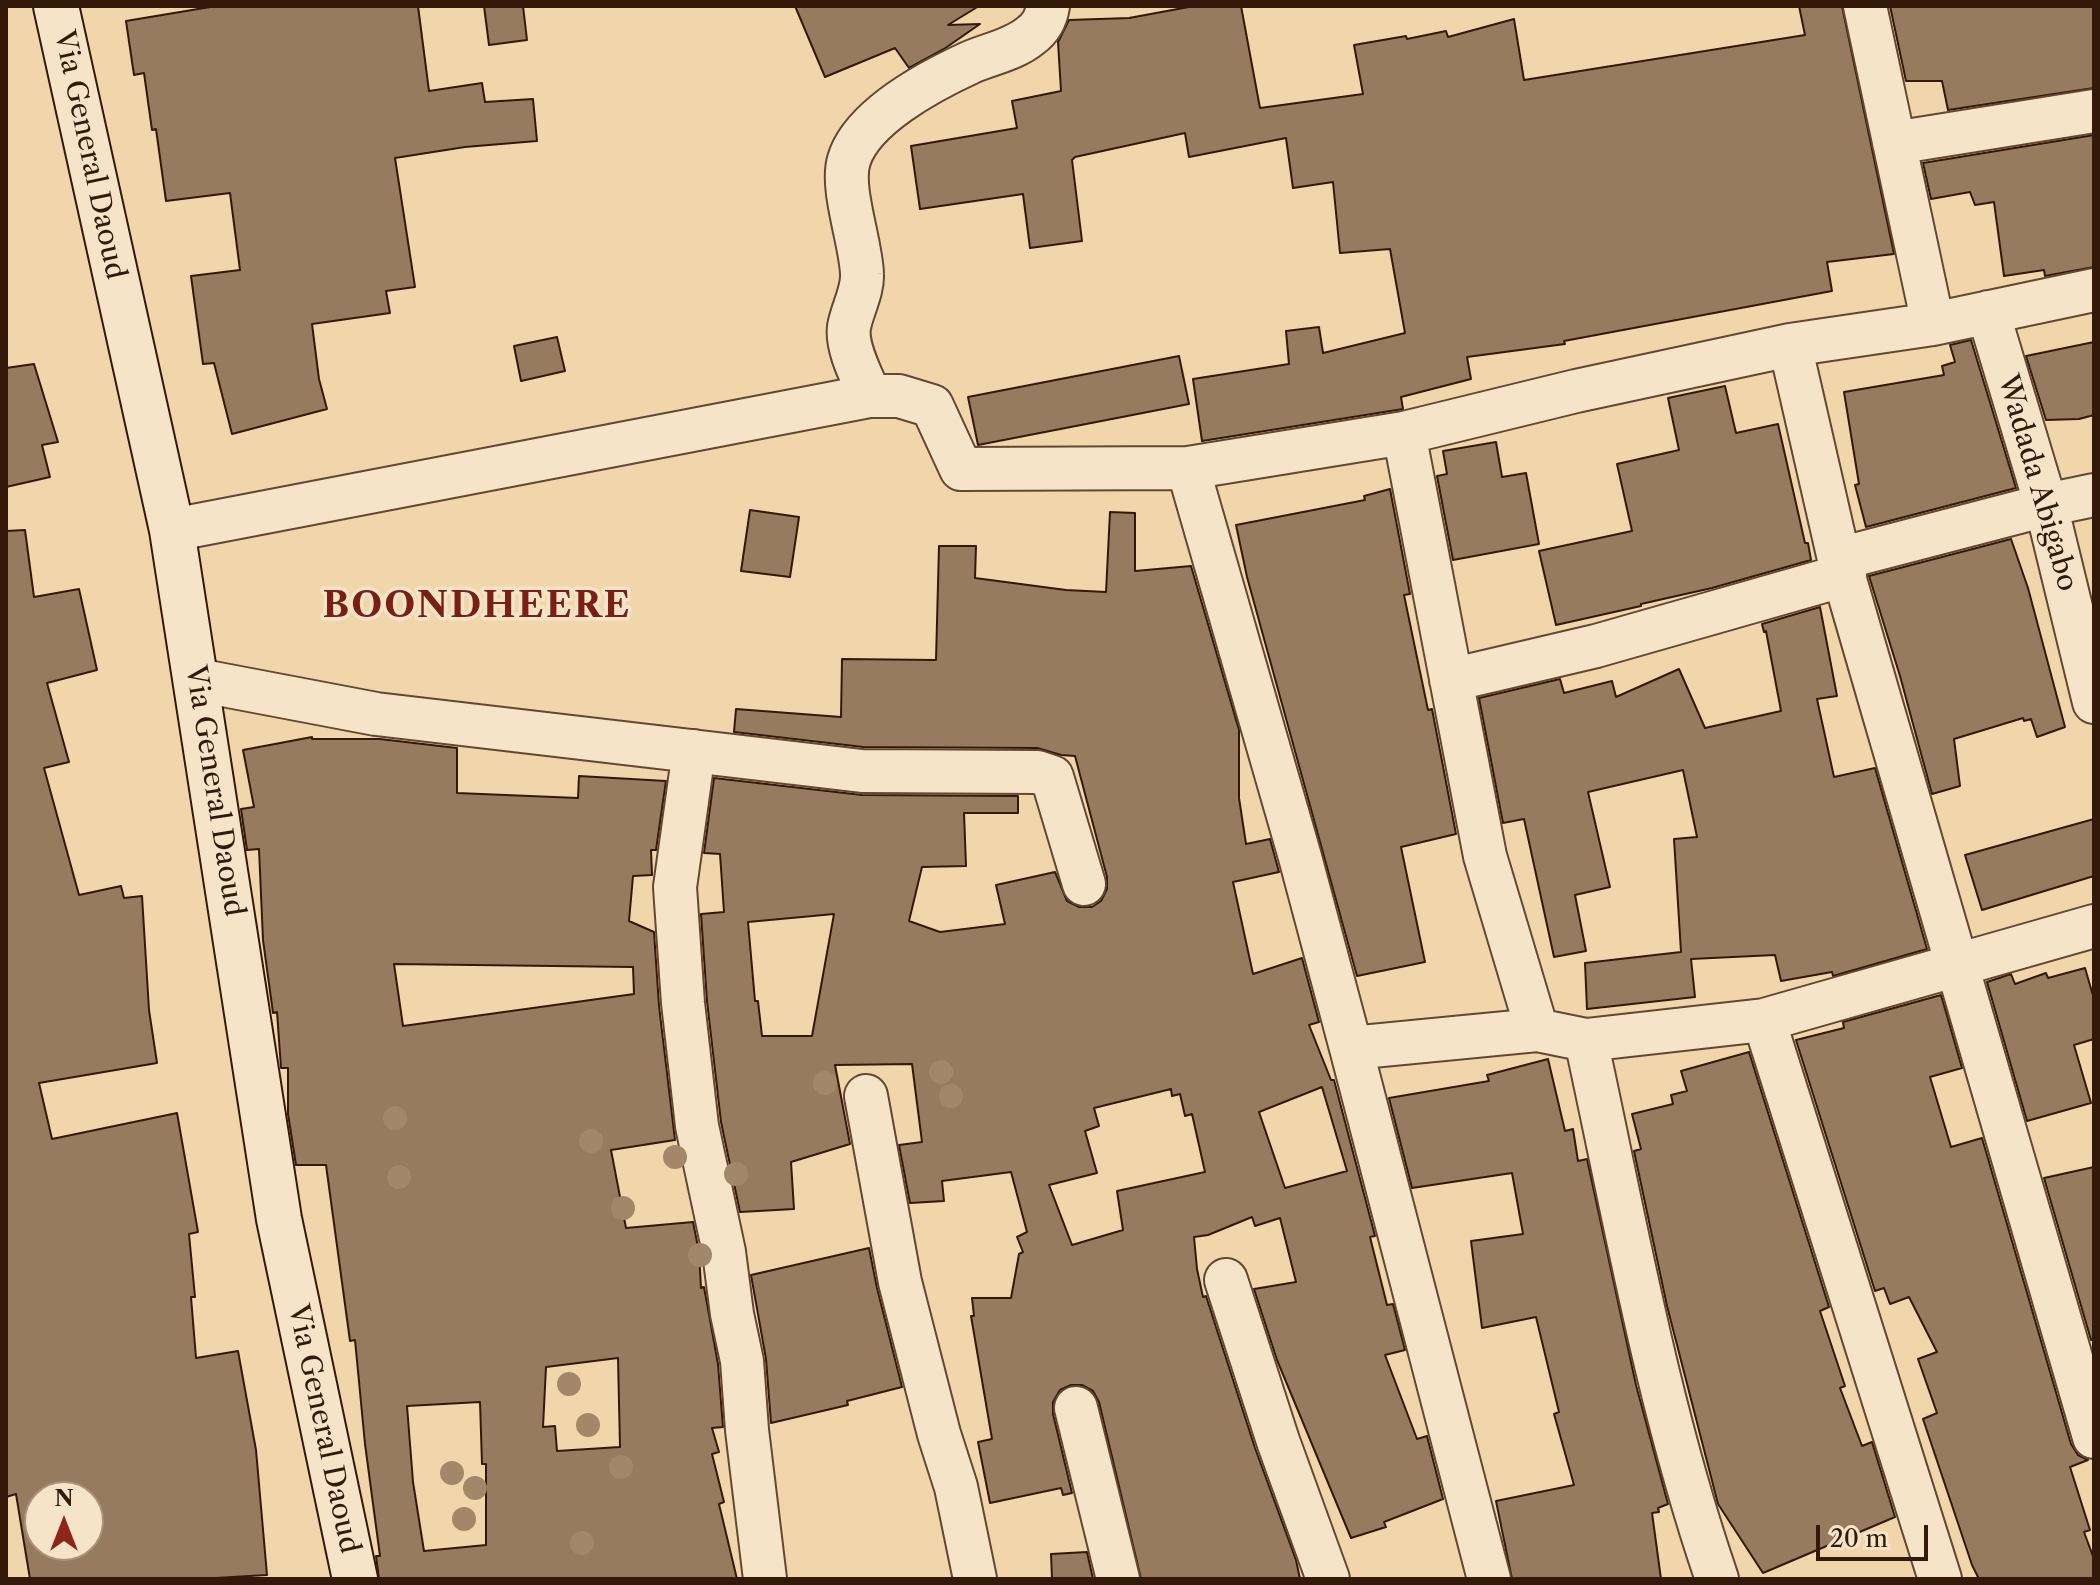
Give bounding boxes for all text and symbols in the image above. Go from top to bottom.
street label: Via General Daoud [46,28,132,282]
street label: Wadada Abigabo [1990,371,2084,595]
district label: BOONDHEERE [322,585,632,629]
street label: Via General Daoud [178,663,250,919]
street label: Via General Daoud [280,1302,366,1556]
north arrow [24,1481,104,1561]
text: N [54,1485,74,1512]
scale bar [1820,1509,1932,1559]
text: 20 m [1830,1524,1888,1553]

